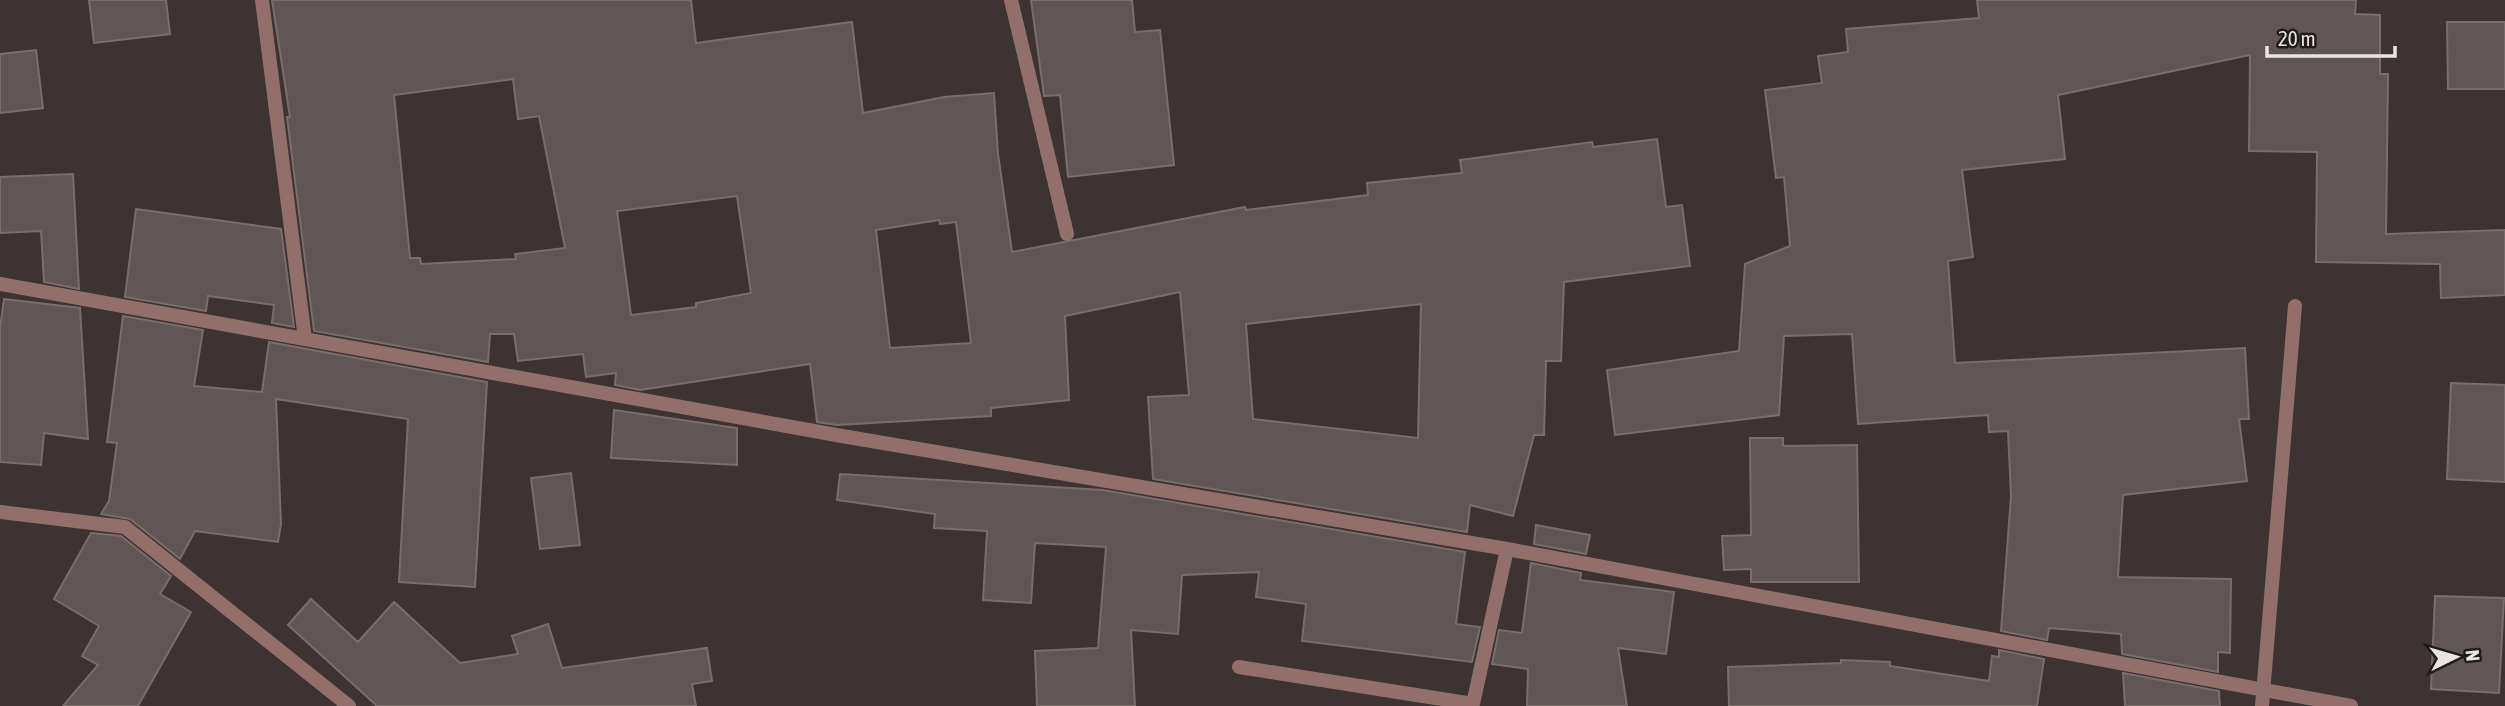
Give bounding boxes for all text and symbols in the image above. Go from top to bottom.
scale bar [2267,14,2395,58]
text: 20 m [2278,26,2316,50]
north arrow [2421,622,2491,692]
text: N [2461,649,2484,662]

